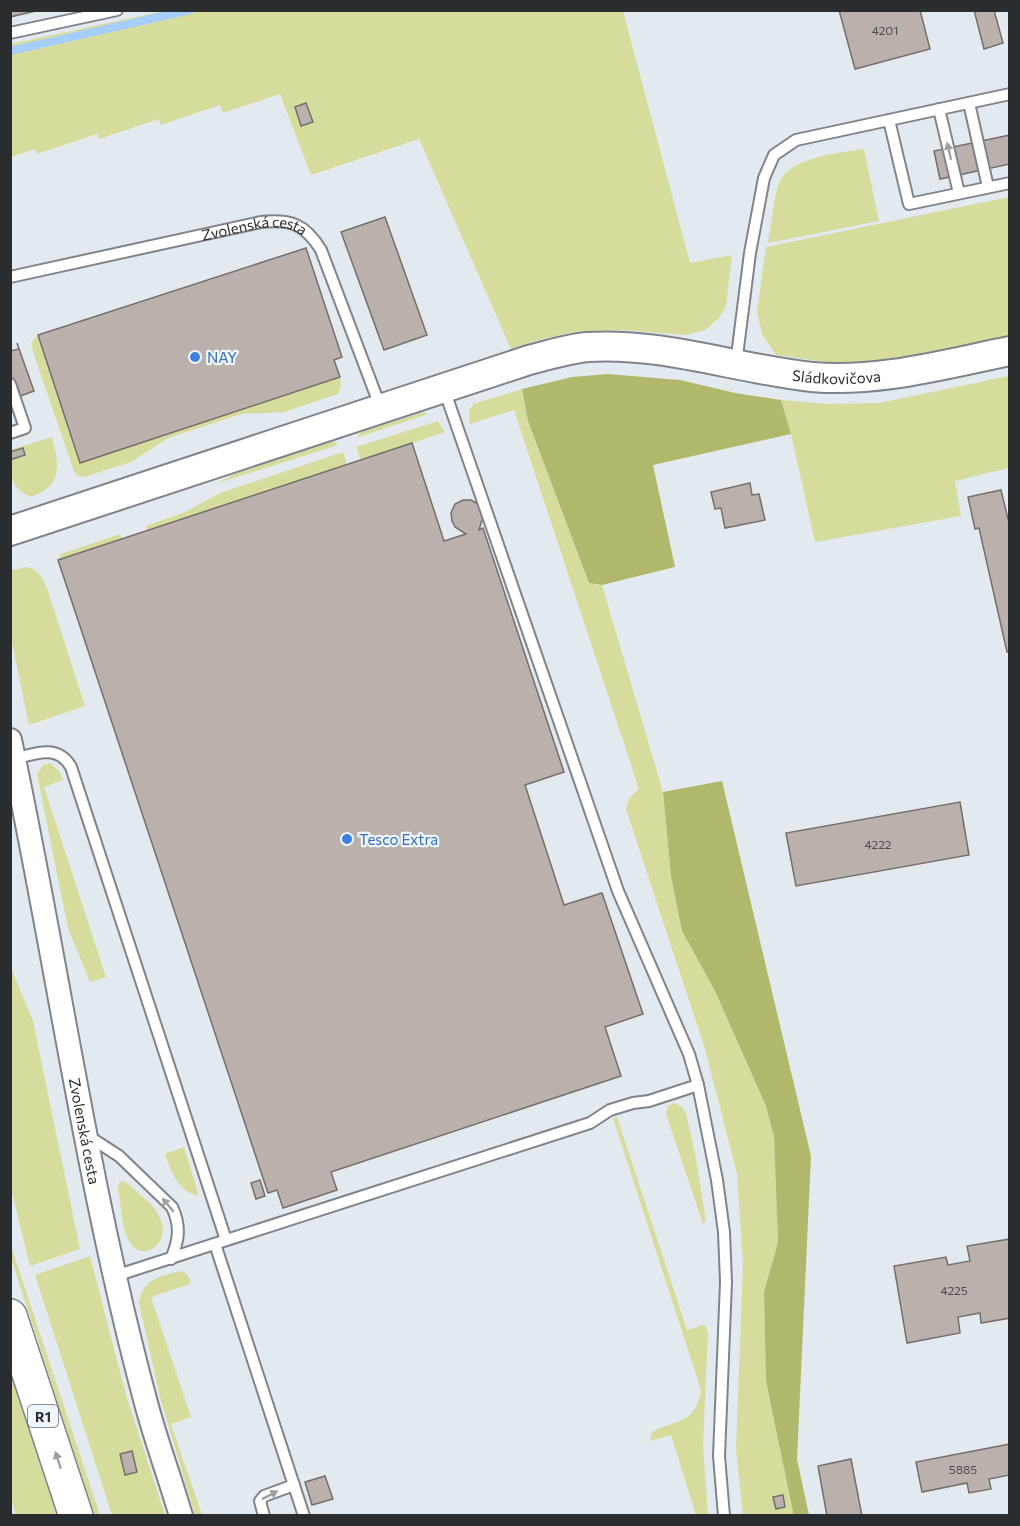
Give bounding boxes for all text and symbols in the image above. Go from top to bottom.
house number: 4201 [872,23,898,37]
one-way arrow [944,141,953,160]
street label: Zvolenská cesta [200,212,311,244]
place label: NAY [207,348,237,366]
marker: NAY [188,350,202,364]
street label: Sládkovičova [791,366,882,387]
place label: Tesco Extra [359,830,438,848]
marker: Tesco Extra [340,832,354,846]
house number: 4222 [865,837,892,851]
street label: Zvolenská cesta [66,1076,104,1186]
one-way arrow [162,1198,175,1213]
house number: 4225 [940,1283,968,1297]
road number: R1 [28,1405,58,1427]
one-way arrow [52,1451,62,1469]
house number: 5885 [949,1462,977,1476]
one-way arrow [261,1491,279,1501]

